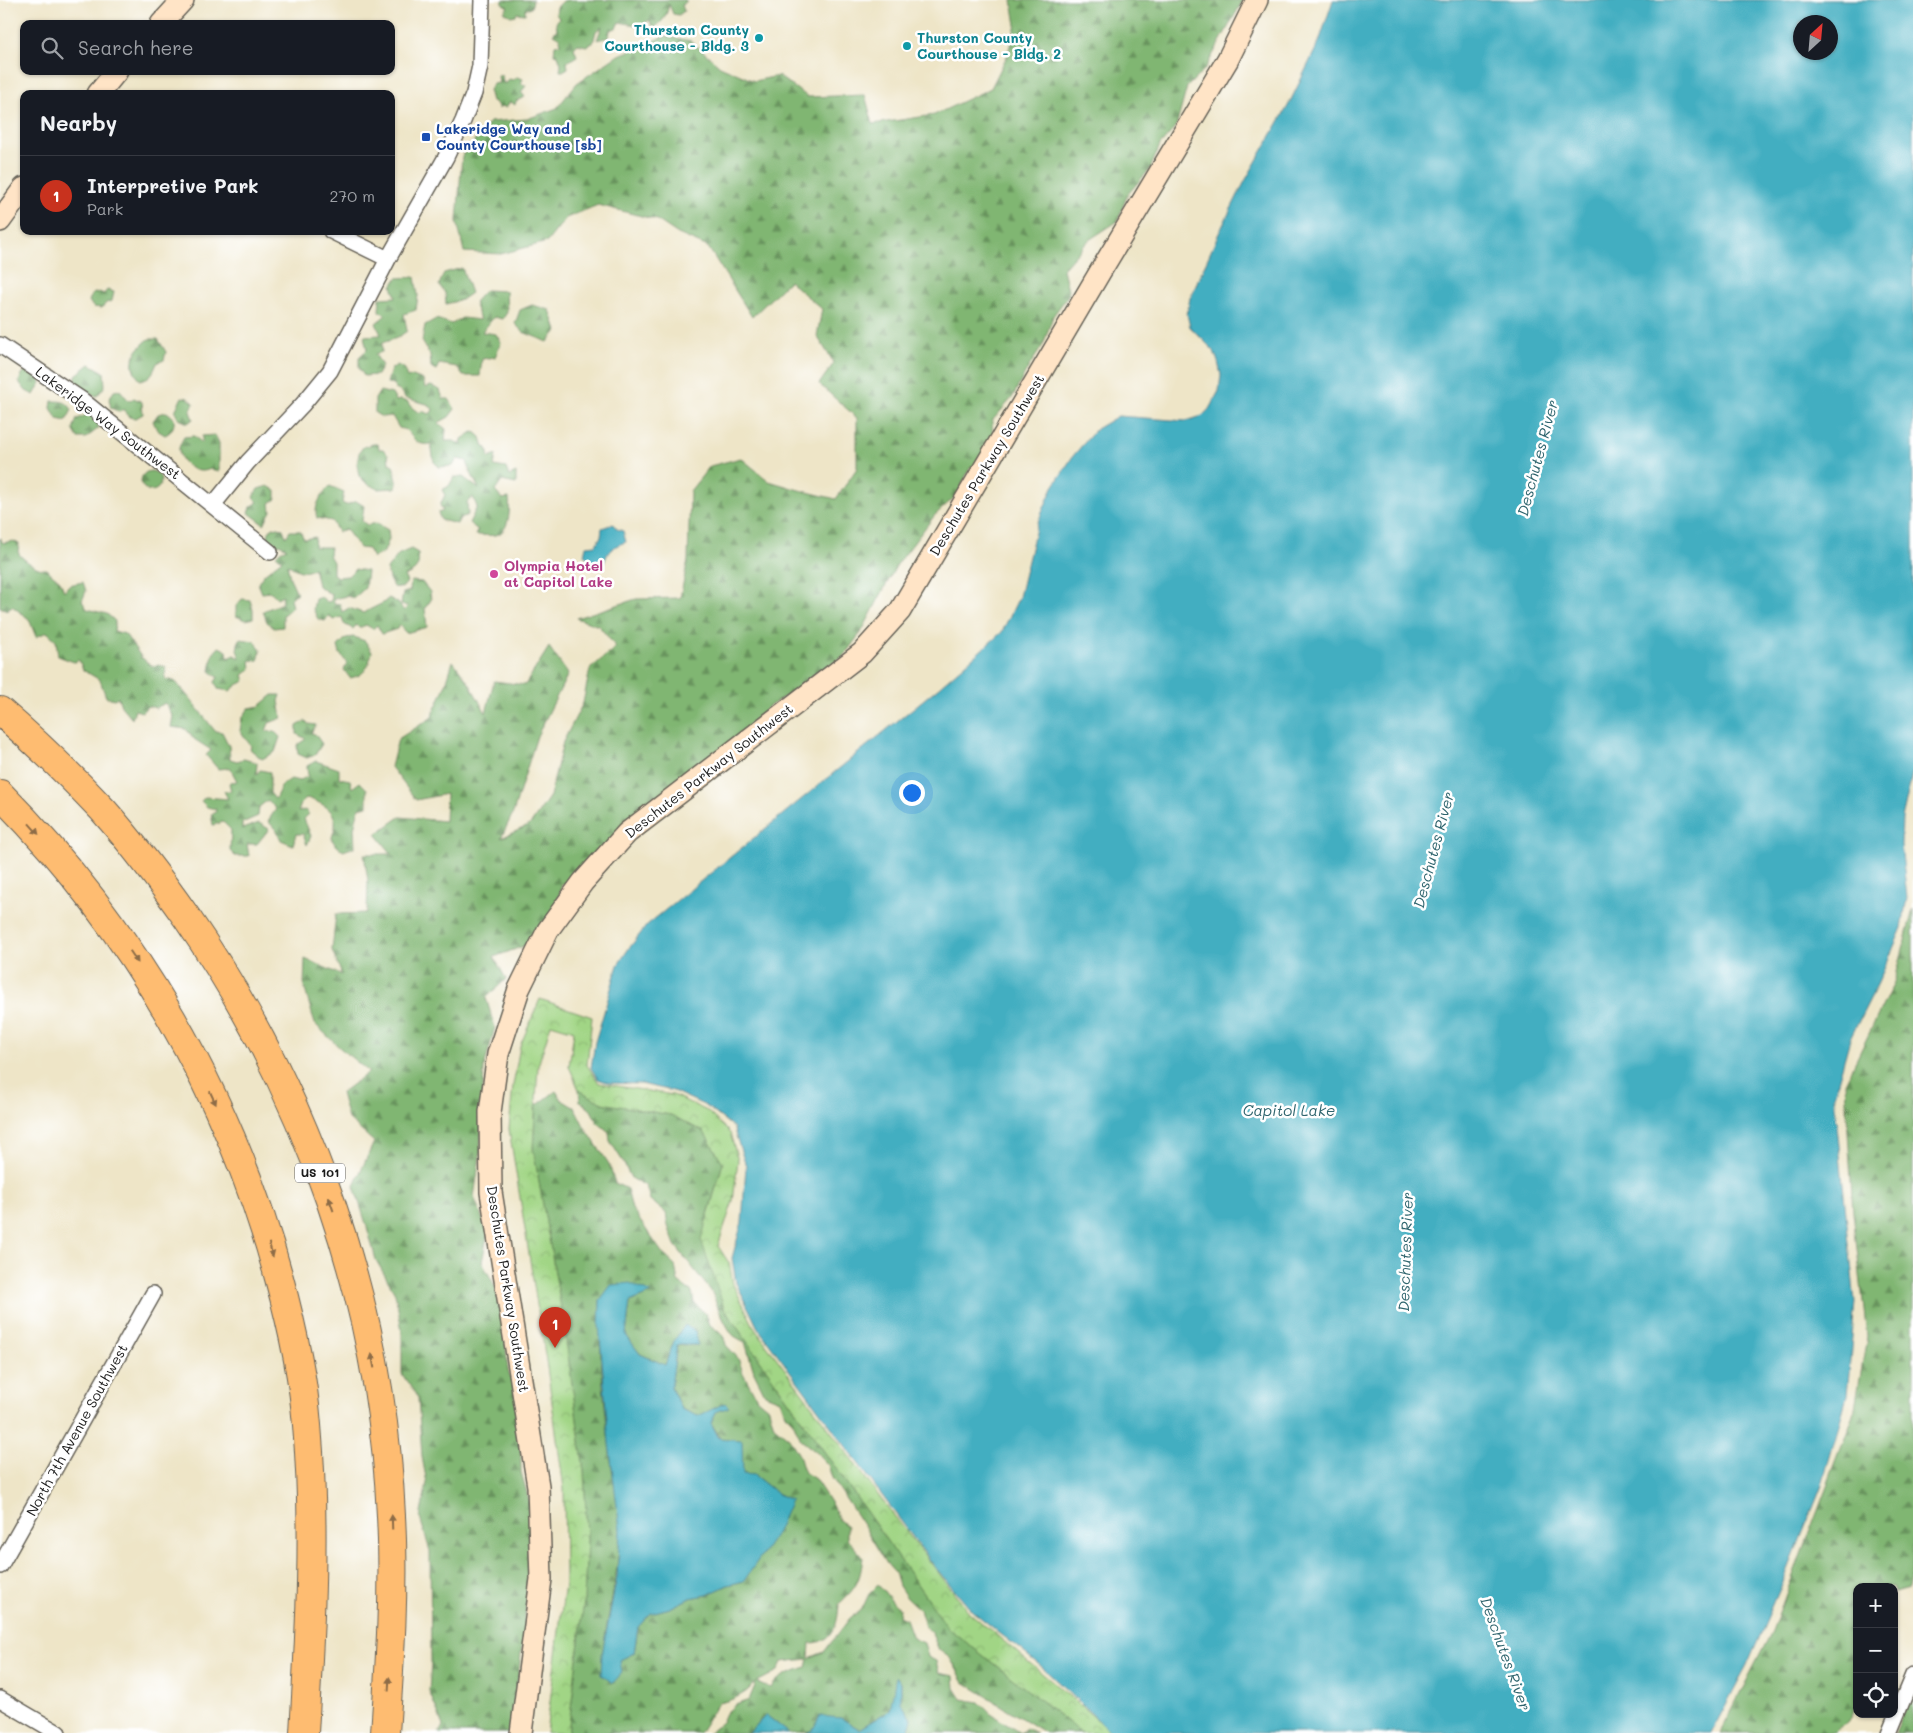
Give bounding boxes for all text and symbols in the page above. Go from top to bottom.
north arrow [1793,15,1838,60]
search box [20,20,395,75]
place label: Thurston County Courthouse - Bldg. 3 [604,20,749,55]
place label: Thurston County Courthouse - Bldg. 2 [917,28,1061,63]
marker: Thurston County Courthouse - Bldg. 3 [753,32,765,44]
icon: search [38,34,66,62]
text: Search here [78,35,194,60]
marker: Thurston County Courthouse - Bldg. 2 [901,40,913,52]
text: Nearby [40,109,117,136]
place label: Lakeridge Way and County Courthouse [sb] [436,119,602,154]
marker: Lakeridge Way and County Courthouse [sb] [420,131,432,143]
text: Interpretive Park [87,173,259,198]
text: 1 [52,185,60,206]
text: 270 m [329,185,375,206]
text: Park [87,198,123,219]
street label: Lakeridge Way Southwest [32,362,185,483]
street label: Deschutes Parkway Southwest [925,370,1048,559]
water label: Deschutes River [1512,397,1562,518]
place label: Olympia Hotel at Capitol Lake [504,556,613,591]
marker: Olympia Hotel at Capitol Lake [488,568,500,580]
street label: Deschutes Parkway Southwest [621,699,797,842]
your location [899,780,925,806]
water label: Deschutes River [1408,789,1458,910]
one-way arrow [28,822,40,834]
one-way arrow [129,950,138,964]
one-way arrow [210,1091,218,1105]
water label: Capitol Lake [1243,1100,1335,1120]
road number: US 101 [295,1164,345,1182]
street label: Deschutes Parkway Southwest [483,1184,534,1393]
water label: Deschutes River [1393,1192,1417,1312]
one-way arrow [327,1196,334,1211]
one-way arrow [268,1243,276,1258]
pin: 1 [539,1307,571,1348]
street label: North 7th Avenue Southwest [21,1340,132,1519]
one-way arrow [368,1352,376,1368]
one-way arrow [387,1514,395,1530]
map controls [1853,1583,1898,1718]
button: + [1853,1583,1898,1628]
water label: Deschutes River [1476,1594,1536,1714]
button: − [1853,1628,1898,1673]
button: locate [1853,1673,1898,1718]
one-way arrow [385,1676,393,1692]

